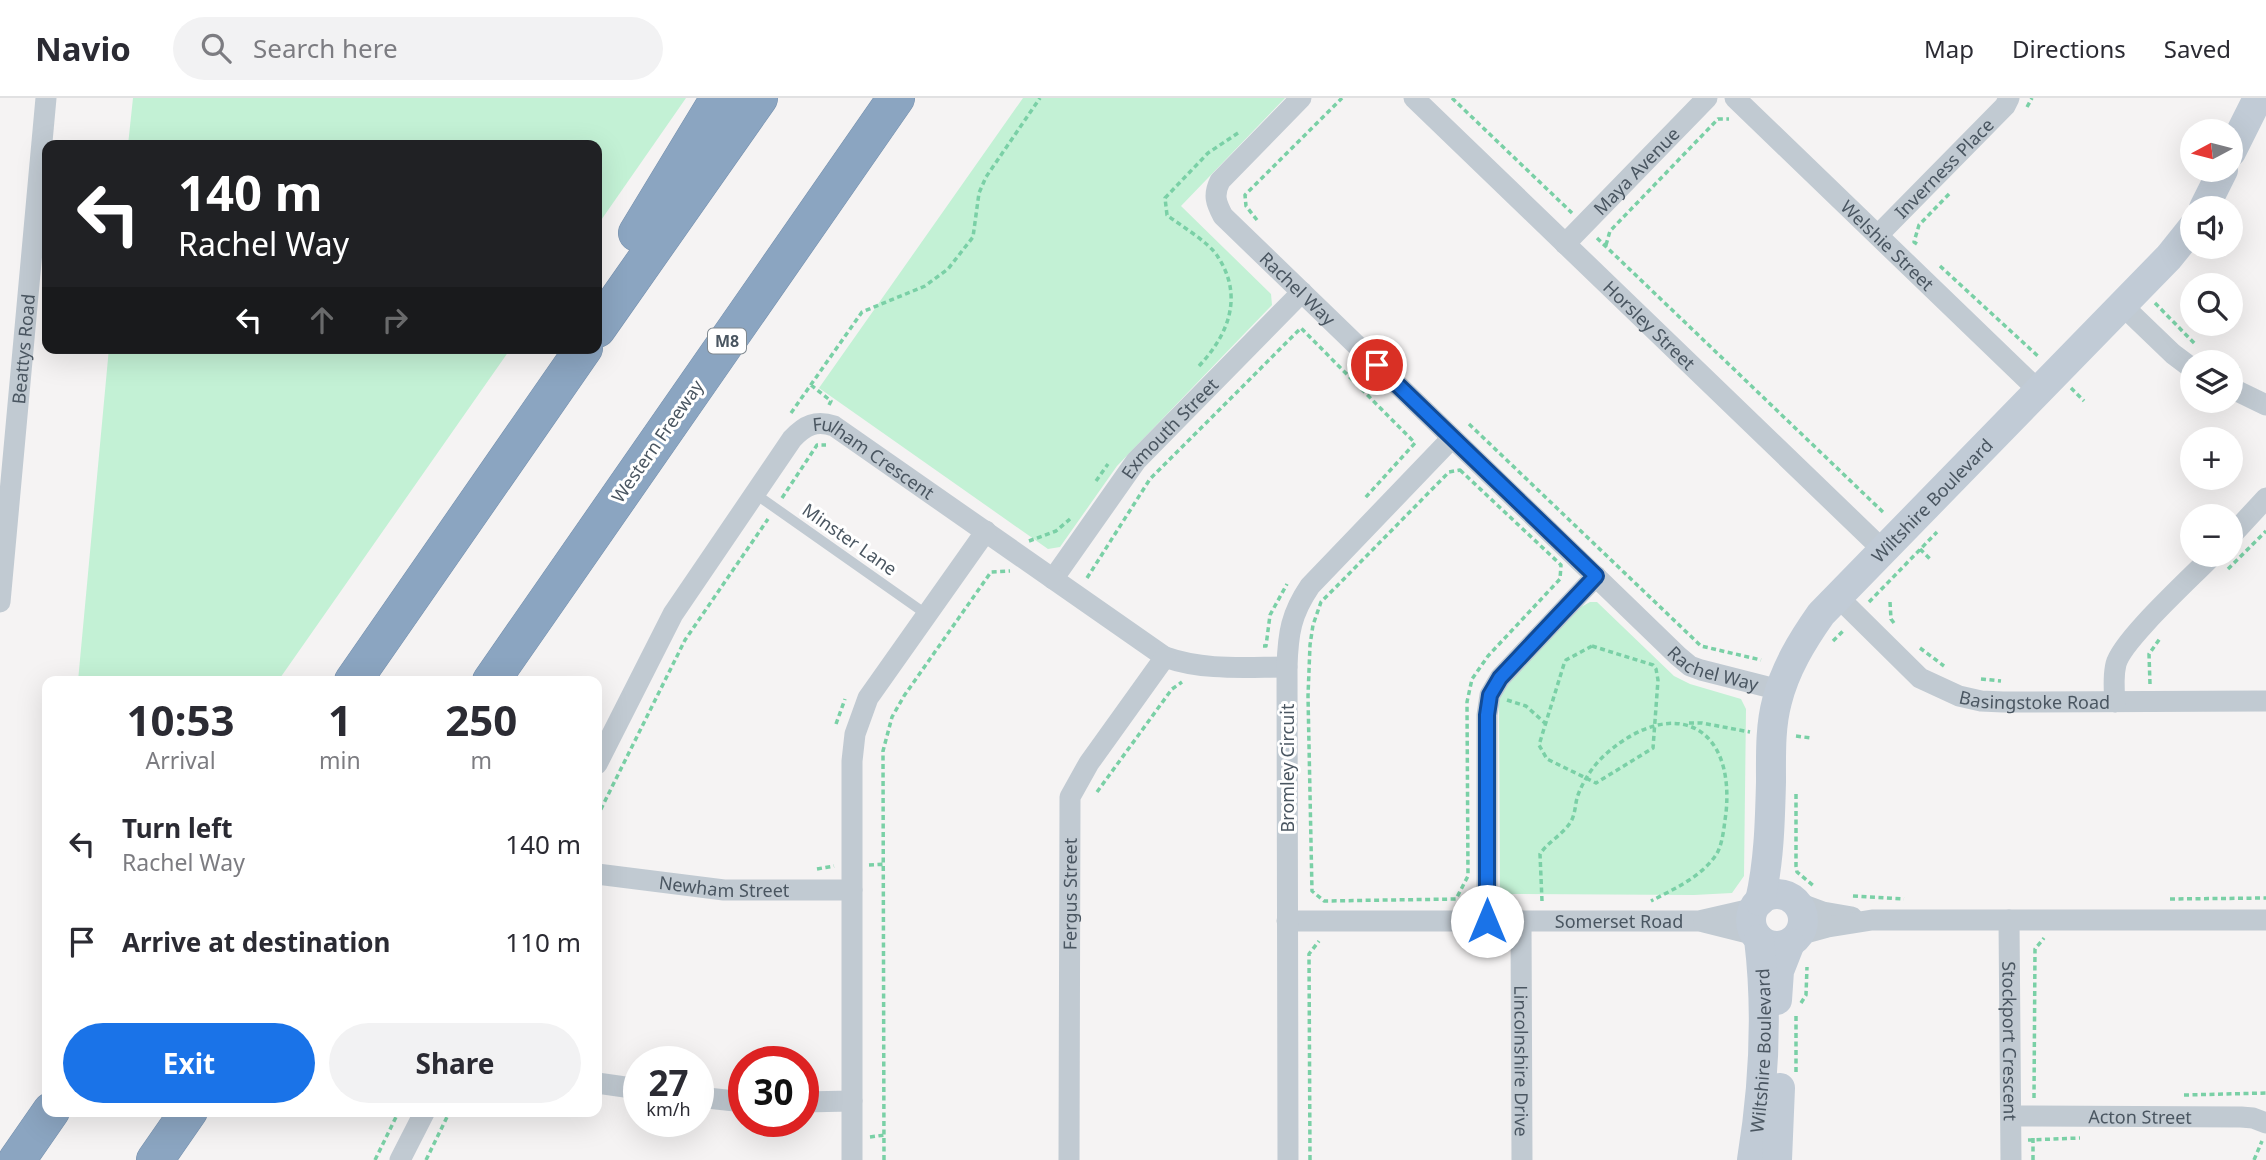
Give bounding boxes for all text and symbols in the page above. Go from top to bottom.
search box [173,17,663,80]
text: Navio [35,26,131,71]
icon: search [197,29,235,67]
text: Search here [253,30,398,66]
text: Map [1924,32,1974,65]
text: Directions [2012,32,2126,65]
text: Saved [2164,32,2231,65]
street label: Inverness Place [1889,113,1999,223]
north arrow [2180,119,2244,182]
map controls [2180,119,2243,567]
street label: Maya Avenue [1588,122,1684,220]
text: 140 m [178,159,323,225]
icon: left [63,168,154,259]
street label: Welshie Street [1836,195,1940,296]
button: sound [2180,196,2243,259]
text: Rachel Way [178,222,349,265]
street label: Rachel Way [1255,246,1341,331]
button: search [2180,273,2243,336]
street label: Horsley Street [1598,275,1701,375]
street label: Beattys Road [6,293,40,405]
icon: left [230,301,268,339]
icon: ahead [303,301,341,339]
icon: right [376,301,414,339]
road number: M8 [708,328,746,354]
pin [1347,335,1407,395]
icon: arrive [1358,346,1396,384]
button: layers [2180,350,2243,413]
street label: Exmouth Street [1115,372,1224,483]
street label: Western Freeway [606,374,709,507]
street label: Fulham Crescent [811,411,939,505]
button: + [2180,427,2243,490]
street label: Wiltshire Boulevard [1866,433,1998,568]
street label: Minster Lane [798,498,902,580]
button: − [2180,504,2243,567]
street label: Rachel Way [1662,640,1762,696]
street label: Basingstoke Road [1957,684,2110,714]
text: 10:53 [127,691,234,748]
text: 1 [328,691,352,748]
text: 250 [445,691,517,748]
street label: Bromley Circuit [1275,703,1299,832]
text: Arrival [145,744,216,776]
text: min [319,744,361,776]
text: m [471,744,492,776]
text: Turn left [122,810,233,846]
icon: left [63,825,101,863]
text: 140 m [505,826,581,862]
street label: Fergus Street [1058,837,1082,950]
text: Rachel Way [122,846,245,878]
street label: Newham Street [658,870,790,902]
position arrow [1450,884,1524,958]
street label: Somerset Road [1555,909,1683,933]
icon: arrive [63,923,101,961]
text: Arrive at destination [122,924,391,960]
text: 110 m [505,924,581,960]
street label: Stockport Crescent [1997,961,2023,1121]
street label: Wiltshire Boulevard [1744,968,1776,1134]
street label: Lincolnshire Drive [1509,985,1534,1137]
button: Exit [63,1023,315,1103]
button: Share [329,1023,581,1103]
speed limit sign: 30 [728,1046,819,1137]
text: 27 [648,1059,689,1106]
text: km/h [646,1097,691,1121]
street label: Acton Street [2088,1104,2192,1129]

